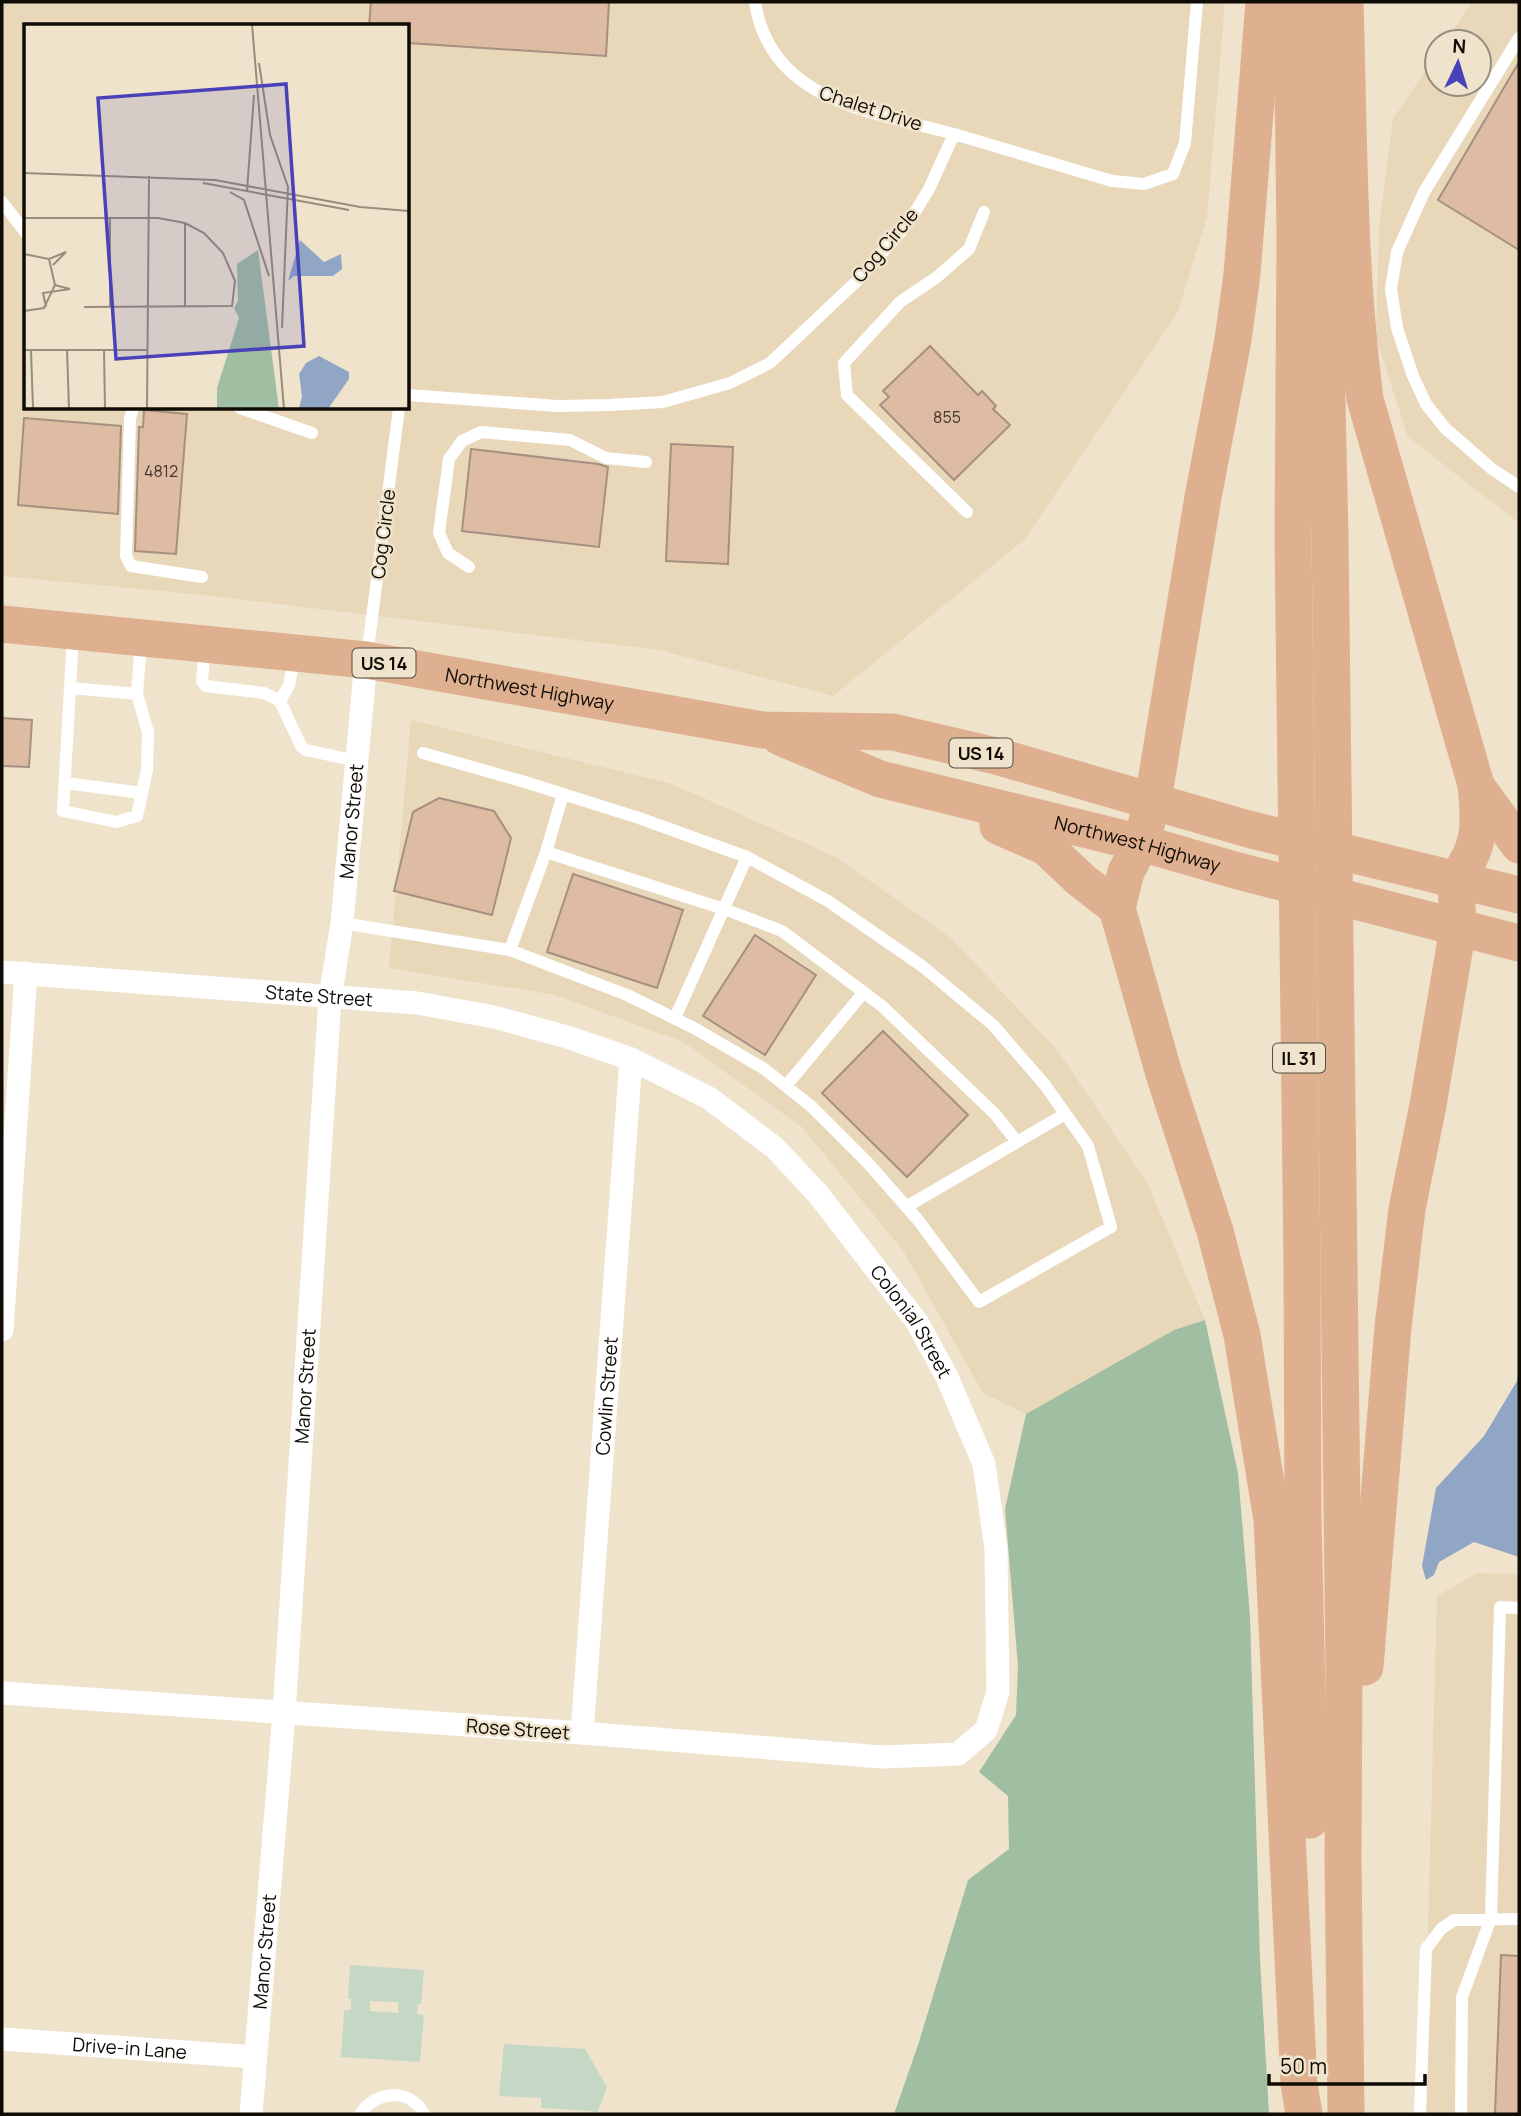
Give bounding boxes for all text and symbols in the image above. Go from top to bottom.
inset map [24,24,410,410]
north arrow [1423,28,1493,98]
text: N [1451,33,1467,59]
street label: Chalet Drive [816,79,926,137]
street label: Cog Circle [846,202,924,288]
house number: 855 [933,406,961,428]
house number: 4812 [144,460,178,482]
street label: Cog Circle [365,488,401,580]
road number: US 14 [352,648,416,678]
street label: Northwest Highway [443,661,616,716]
road number: US 14 [950,738,1012,768]
street label: Manor Street [333,762,369,880]
street label: Northwest Highway [1052,809,1224,878]
street label: State Street [264,979,374,1013]
road number: IL 31 [1273,1044,1325,1072]
street label: Colonial Street [864,1259,958,1383]
street label: Manor Street [288,1328,322,1445]
street label: Cowlin Street [589,1336,624,1456]
street label: Rose Street [465,1712,571,1746]
street label: Manor Street [247,1893,282,2010]
street label: Drive-in Lane [72,2031,188,2065]
scale bar [1269,2042,1425,2086]
text: 50 m [1280,2052,1327,2080]

